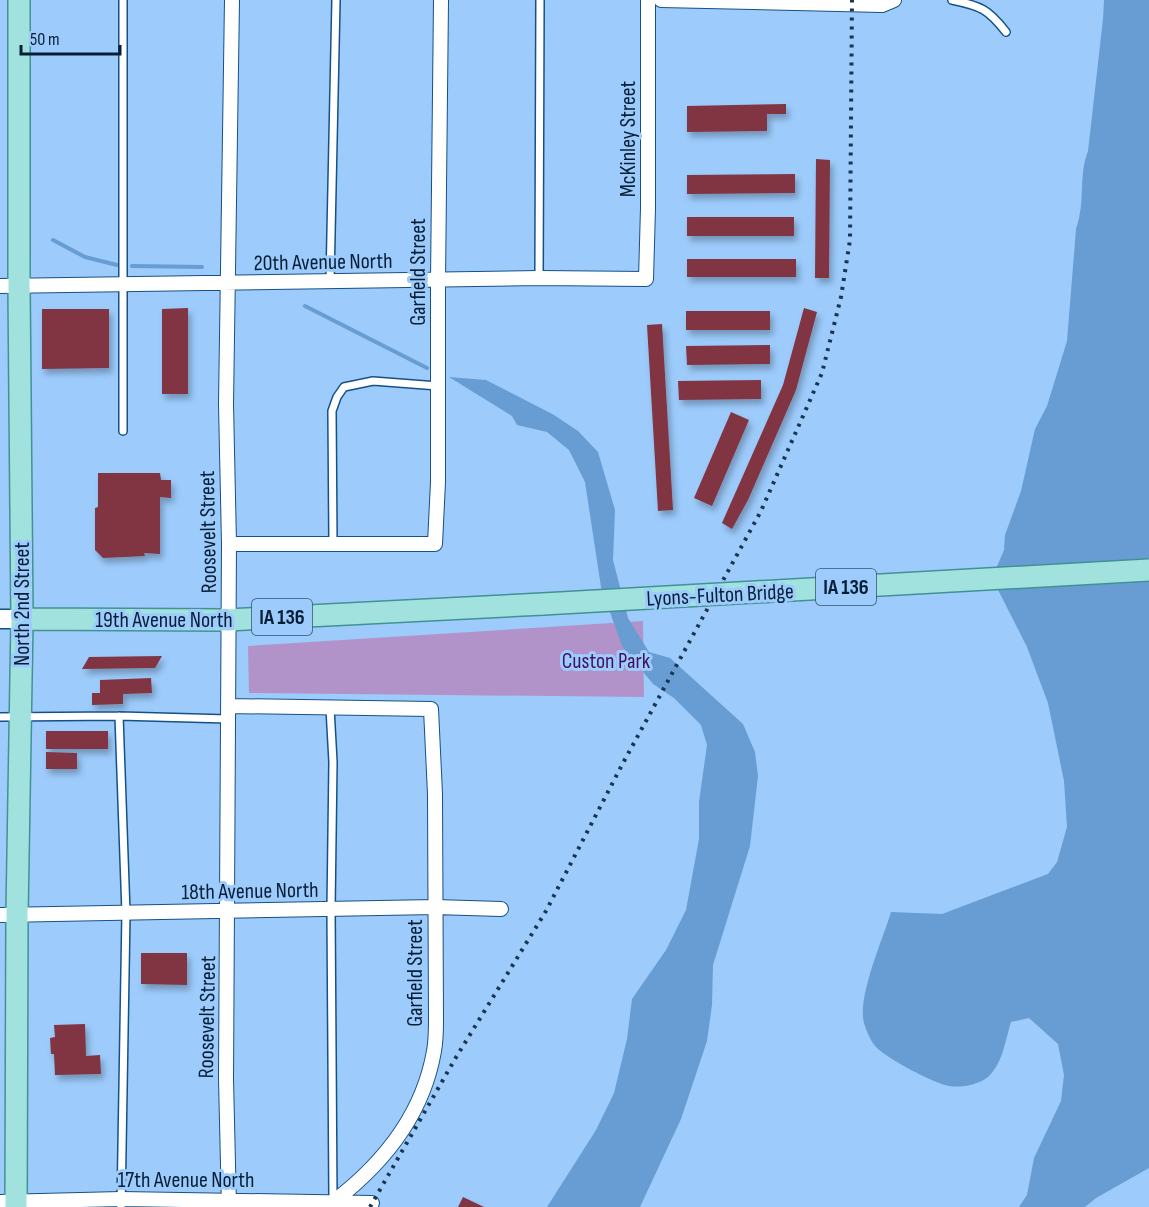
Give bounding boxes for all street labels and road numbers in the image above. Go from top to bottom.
street label: McKinley Street [615,80,642,197]
street label: Garfield Street [405,218,432,326]
street label: 20th Avenue North [253,248,393,277]
street label: Roosevelt Street [194,470,223,594]
street label: North 2nd Street [9,542,36,666]
road number: IA 136 [816,569,876,605]
street label: Lyons-Fulton Bridge [646,578,794,613]
road number: IA 136 [252,599,312,635]
street label: 19th Avenue North [95,607,233,634]
street label: 18th Avenue North [181,877,319,906]
street label: Garfield Street [402,919,429,1027]
street label: Roosevelt Street [193,955,222,1079]
street label: 17th Avenue North [118,1167,254,1194]

